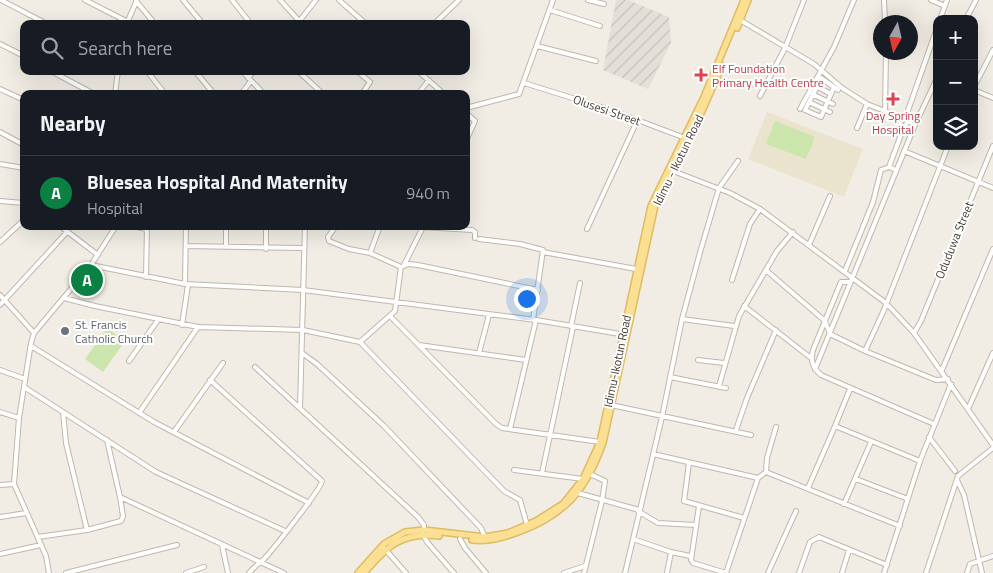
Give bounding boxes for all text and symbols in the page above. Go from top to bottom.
north arrow [873,15,918,60]
map controls [933,15,978,150]
button: + [933,15,978,60]
search box [20,20,470,75]
text: Search here [78,33,172,62]
icon: search [38,34,66,62]
place label: Elf Foundation Primary Health Centre [712,59,824,92]
button: − [933,60,978,105]
marker: Elf Foundation Primary Health Centre [694,68,708,82]
street label: Olusesi Street [571,90,644,131]
marker: Day Spring Hospital [886,92,900,106]
button: layers [933,105,978,150]
place label: Day Spring Hospital [866,106,920,139]
text: Nearby [40,107,105,139]
street label: Idimu - Ikotun Road [648,111,708,209]
text: Bluesea Hospital And Maternity [87,167,348,196]
text: A [51,181,61,205]
text: 940 m [406,181,450,205]
text: Hospital [87,196,143,220]
street label: Oduduwa Street [930,198,978,282]
pin: A [71,261,103,299]
your location [514,286,540,312]
street label: Idimu-Ikotun Road [598,313,636,409]
place label: St. Francis Catholic Church [75,315,153,348]
marker: St. Francis Catholic Church [59,325,71,337]

